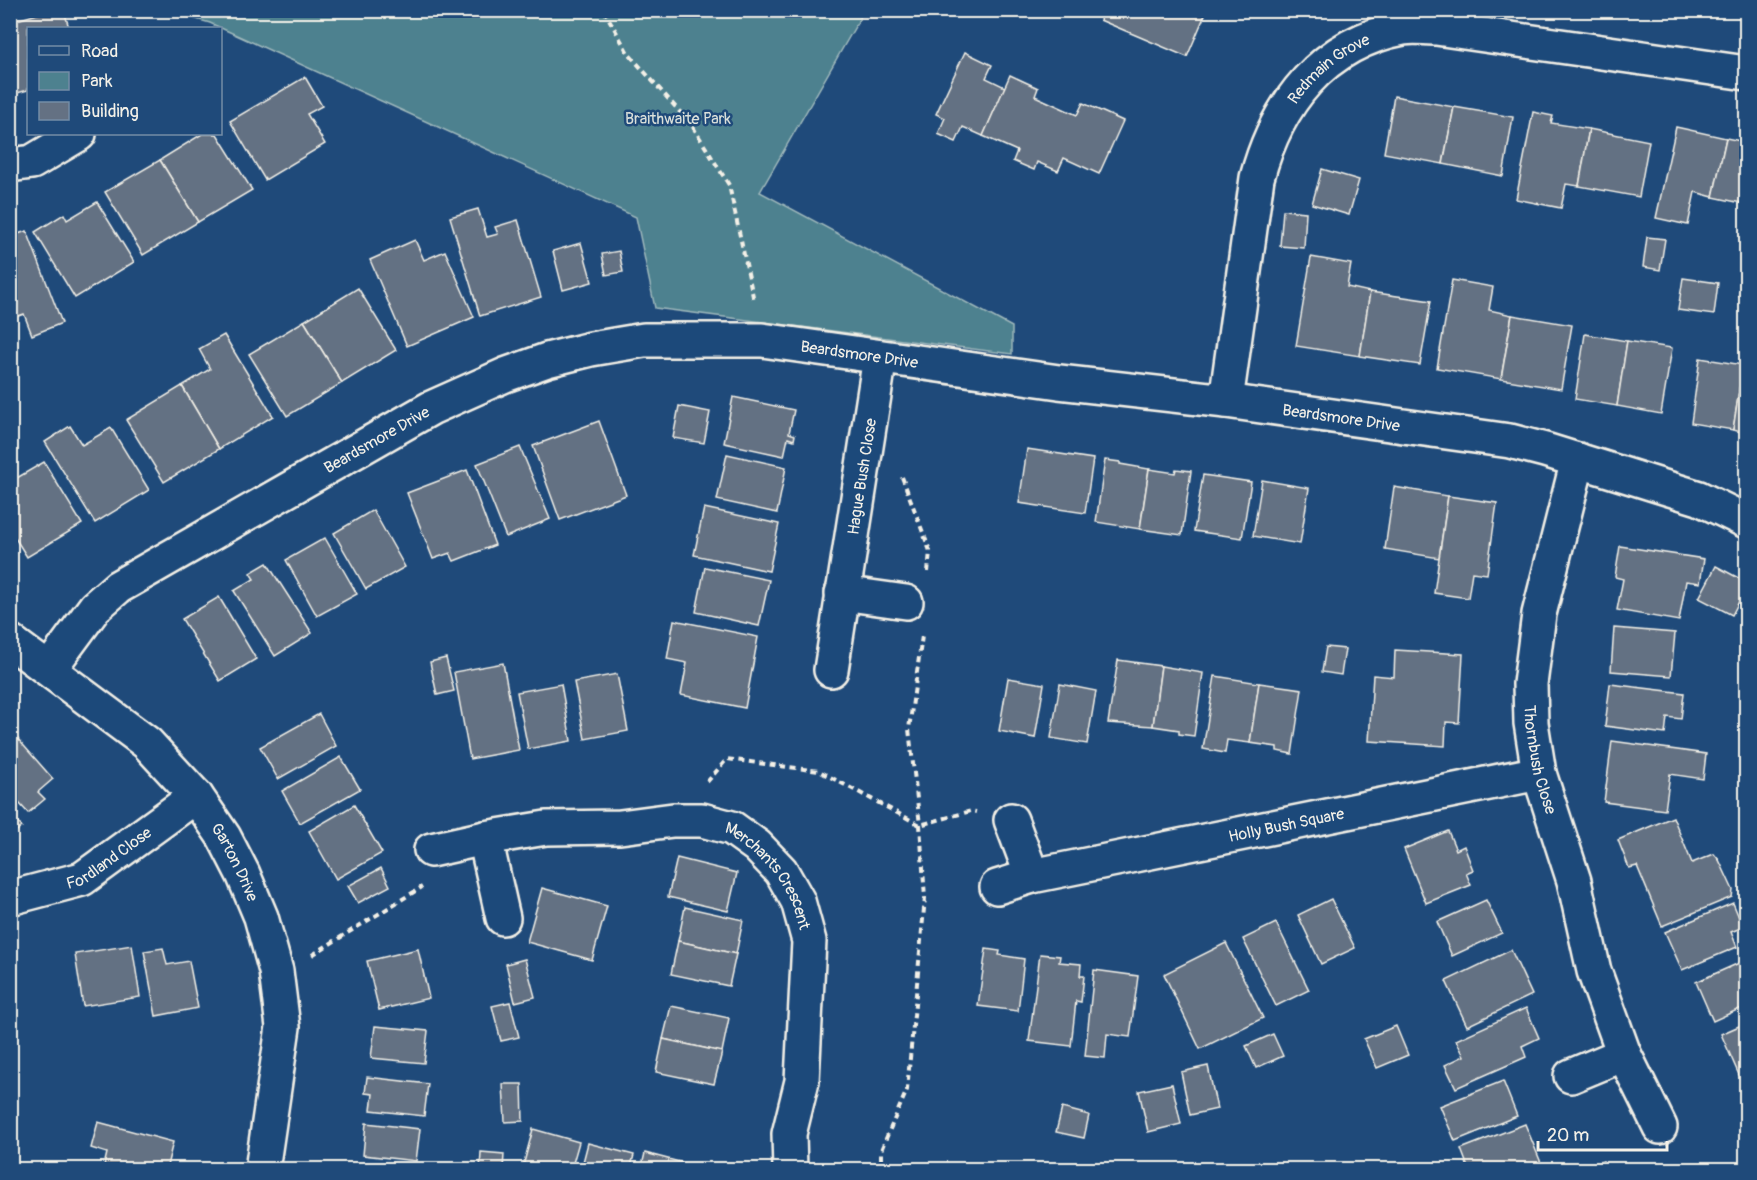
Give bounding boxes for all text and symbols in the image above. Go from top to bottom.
legend [27,27,222,135]
street label: Redmain Grove [1284,30,1373,108]
text: Road [81,40,118,63]
text: Park [81,70,113,93]
text: Building [81,100,139,123]
park label: Braithwaite Park [625,109,731,129]
street label: Beardsmore Drive [799,337,920,373]
street label: Beardsmore Drive [1281,400,1401,436]
street label: Beardsmore Drive [320,402,433,478]
street label: Hague Bush Close [843,417,881,536]
street label: Thornbush Close [1520,705,1561,817]
street label: Holly Bush Square [1227,804,1346,847]
street label: Merchants Crescent [723,818,815,932]
street label: Garton Drive [206,819,262,905]
street label: Fordland Close [64,823,156,894]
scale bar [1538,1114,1667,1152]
text: 20 m [1547,1124,1589,1147]

